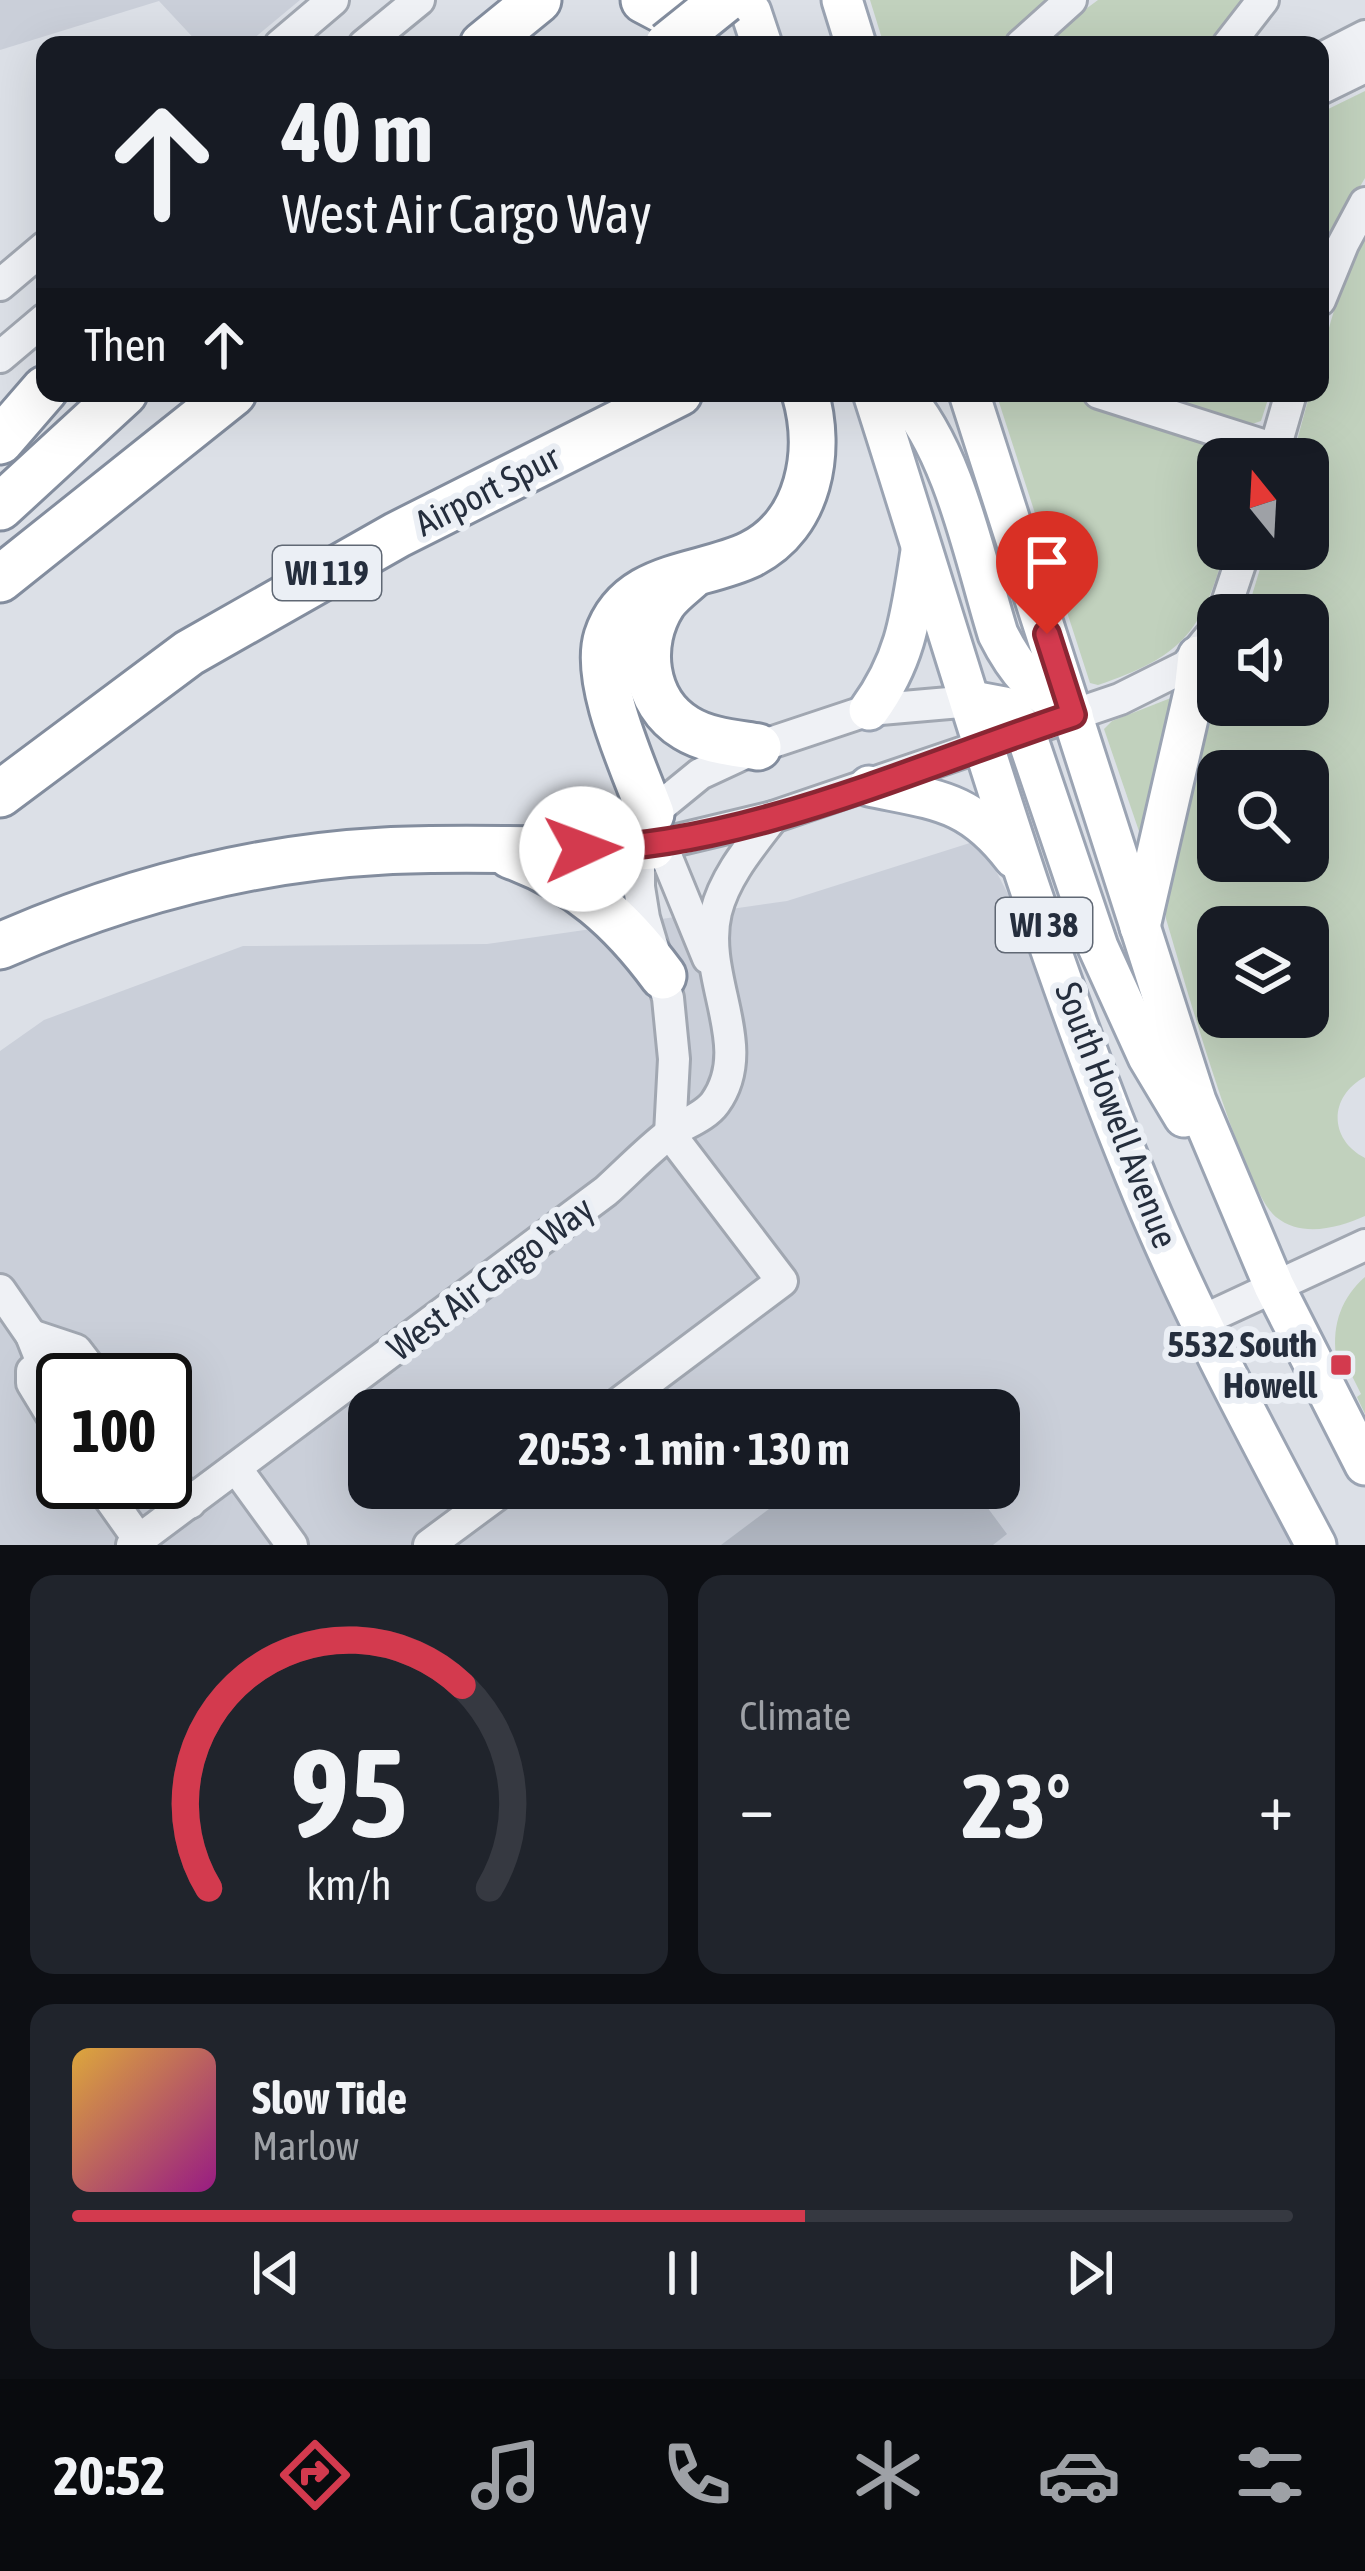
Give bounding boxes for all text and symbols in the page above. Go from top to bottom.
icon: ahead [84,84,240,240]
text: 40 m [282,84,433,180]
text: West Air Cargo Way [282,183,652,244]
icon: ahead [191,312,257,378]
text: Then [84,319,167,371]
street label: Airport Spur [408,435,567,544]
north arrow [1197,438,1329,570]
map controls [1197,438,1329,1038]
pin [996,511,1098,634]
icon: arrive [1014,529,1080,595]
road number: WI 119 [273,546,381,600]
button: sound [1197,594,1329,726]
button: search [1197,750,1329,882]
position arrow [519,786,645,912]
road number: WI 38 [996,898,1092,952]
button: layers [1197,906,1329,1038]
street label: South Howell Avenue [1047,976,1187,1254]
street label: West Air Cargo Way [379,1187,601,1369]
place label: 5532 South Howell [1167,1323,1317,1406]
marker: 5532 South Howell [1328,1352,1354,1378]
speed limit sign: 100 [36,1353,192,1509]
text: 20:53 · 1 min · 130 m [518,1423,850,1475]
text: Climate [740,1694,851,1738]
text: 95 [290,1720,407,1863]
text: 23° [962,1754,1071,1857]
text: − [740,1768,774,1844]
text: + [1259,1768,1293,1844]
text: km/h [306,1859,391,1908]
text: Slow Tide [252,2072,407,2124]
text: Marlow [252,2124,359,2168]
icon: previous [243,2240,309,2306]
icon: pause [650,2240,716,2306]
icon: next [1057,2240,1123,2306]
icon: directions [273,2433,357,2517]
icon: music [464,2433,548,2517]
icon: phone [655,2433,739,2517]
icon: climate [846,2433,930,2517]
icon: car [1037,2433,1121,2517]
icon: filters [1228,2433,1312,2517]
text: 20:52 [53,2445,166,2506]

